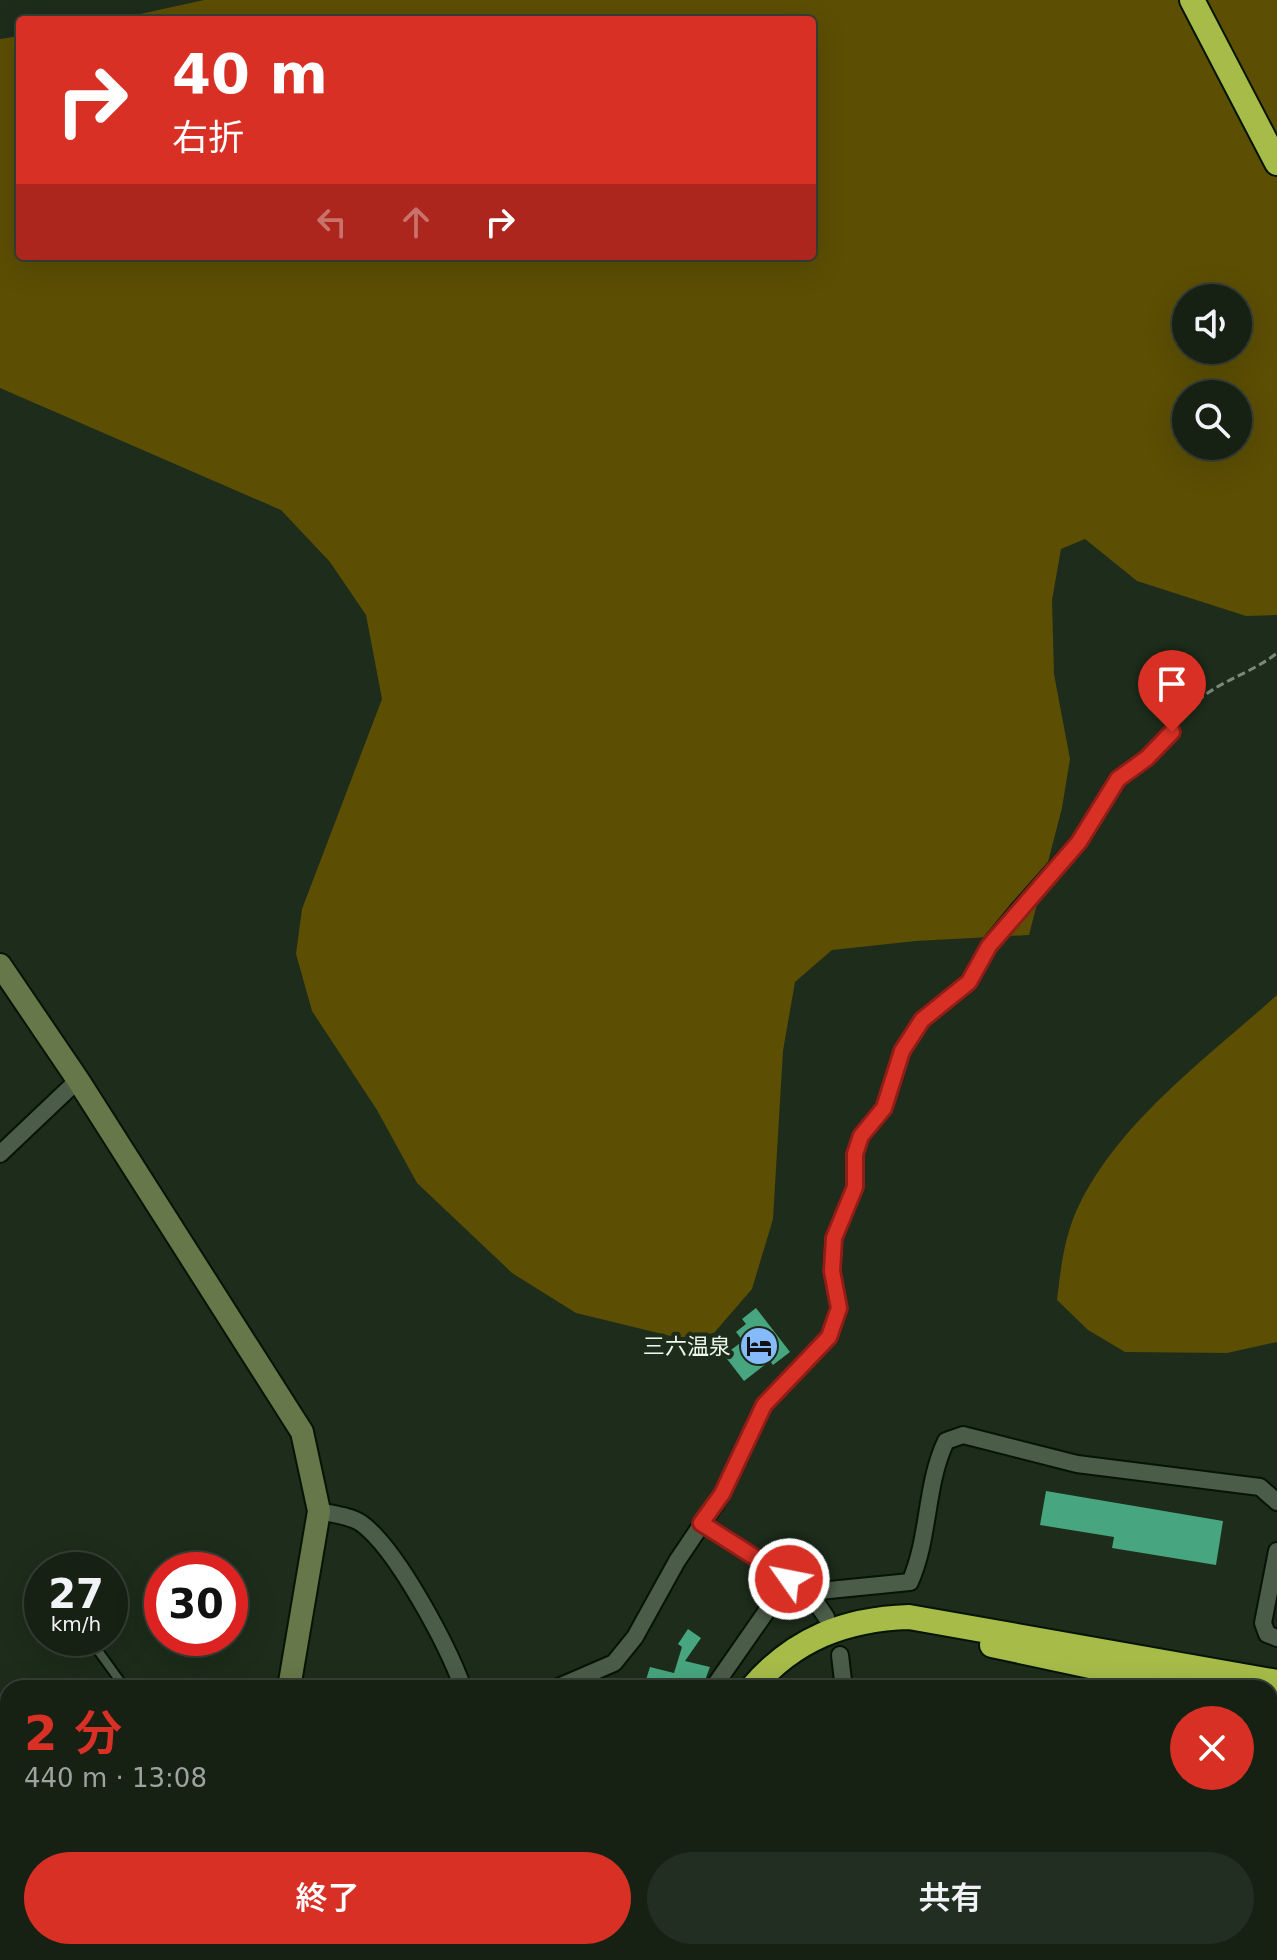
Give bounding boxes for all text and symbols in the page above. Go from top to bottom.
text: 40 m [172,41,328,106]
icon: right [40,48,144,152]
text: 右折 [172,117,244,158]
icon: left [310,200,354,244]
icon: ahead [394,200,438,244]
icon: right [478,200,522,244]
map controls [1172,284,1252,460]
button: sound [1172,284,1252,364]
button: search [1172,380,1252,460]
pin [1138,650,1206,732]
icon: arrive [1150,662,1194,706]
hotel icon: 三六温泉 [738,1325,780,1367]
place label: 三六温泉 [643,1334,731,1359]
position arrow [747,1537,831,1621]
speed limit sign: 30 [144,1552,248,1656]
text: 27 [48,1571,104,1617]
text: km/h [51,1612,101,1636]
text: 2 分 [24,1705,122,1761]
button: close [1170,1706,1254,1790]
text: 440 m · 13:08 [24,1763,207,1793]
button: 終了 [24,1852,631,1944]
button: 共有 [647,1852,1254,1944]

